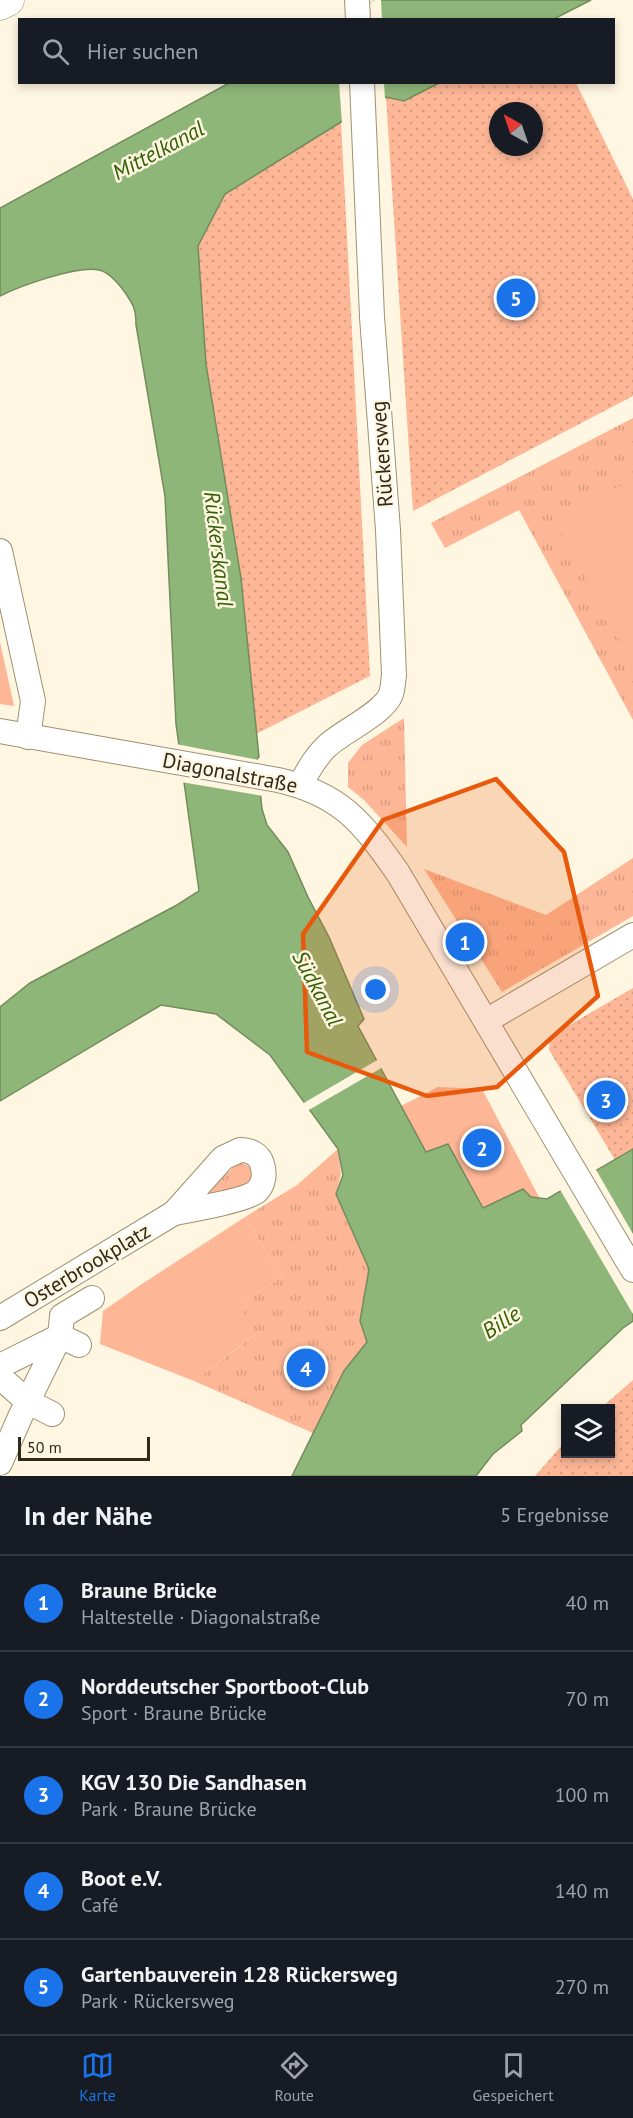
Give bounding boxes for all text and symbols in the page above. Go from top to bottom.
search box [18,18,615,84]
icon: search [39,35,72,68]
text: Hier suchen [87,37,199,65]
north arrow [489,102,543,156]
water label: Mittelkanal [107,114,209,186]
pin: 5 [496,276,536,320]
street label: Rückersweg [364,400,399,508]
water label: Rückerskanal [198,490,240,608]
street label: Diagonalstraße [160,746,300,799]
pin: 1 [446,920,484,964]
water label: Südkanal [286,945,350,1031]
your location [361,975,390,1004]
pin: 3 [586,1078,626,1122]
pin: 2 [462,1126,502,1170]
street label: Osterbrookplatz [18,1217,155,1314]
water label: Bille [477,1299,526,1345]
pin: 4 [286,1346,326,1390]
map controls [561,1404,615,1458]
button: layers [561,1404,615,1458]
scale bar [18,1434,150,1462]
text: 50 m [27,1437,62,1457]
text: In der Nähe [24,1499,152,1532]
text: 5 Ergebnisse [500,1502,609,1528]
text: Braune Brücke [81,1576,217,1604]
text: 1 [38,1590,49,1616]
text: 40 m [566,1590,609,1616]
text: Haltestelle · Diagonalstraße [81,1604,320,1630]
text: Norddeutscher Sportboot-Club [81,1672,369,1700]
text: 2 [38,1686,49,1712]
text: 70 m [566,1686,609,1712]
text: Sport · Braune Brücke [81,1700,267,1726]
text: KGV 130 Die Sandhasen [81,1768,307,1796]
text: 3 [38,1782,49,1808]
text: 100 m [555,1782,609,1808]
text: Park · Braune Brücke [81,1796,257,1822]
text: Boot e.V. [81,1864,162,1892]
text: 4 [38,1878,49,1904]
text: 140 m [555,1878,609,1904]
text: Café [81,1892,118,1918]
text: Gartenbauverein 128 Rückersweg [81,1960,398,1988]
text: 5 [38,1974,49,2000]
text: 270 m [555,1974,609,2000]
text: Park · Rückersweg [81,1988,235,2014]
tab: Karte [79,2049,116,2105]
tab: Route [275,2049,314,2105]
tab: Gespeichert [472,2049,554,2105]

